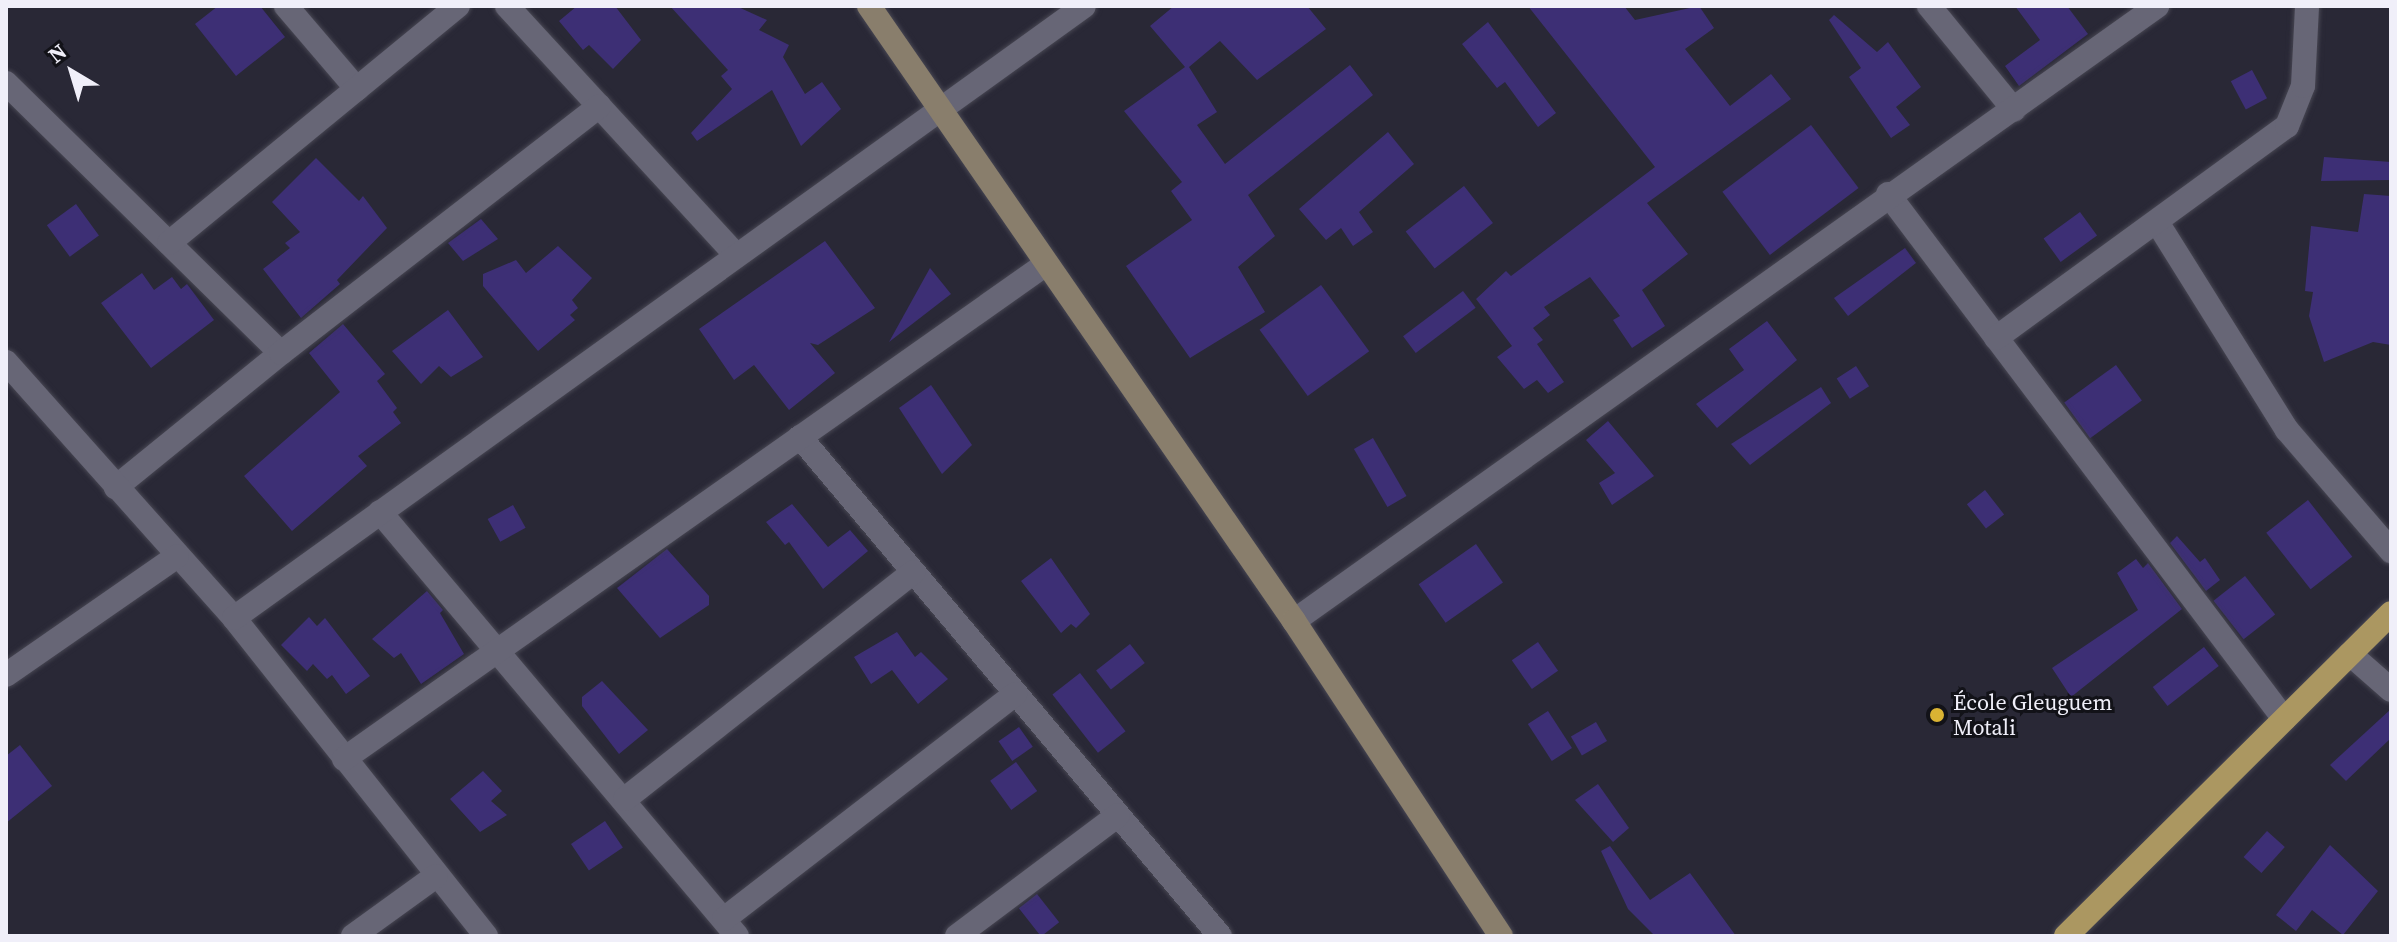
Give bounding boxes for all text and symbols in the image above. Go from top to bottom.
north arrow [32,32,112,112]
text: N [42,36,73,70]
place label: École Gleuguem Motali [1953,689,2112,740]
marker: École Gleuguem Motali [1928,706,1946,724]

